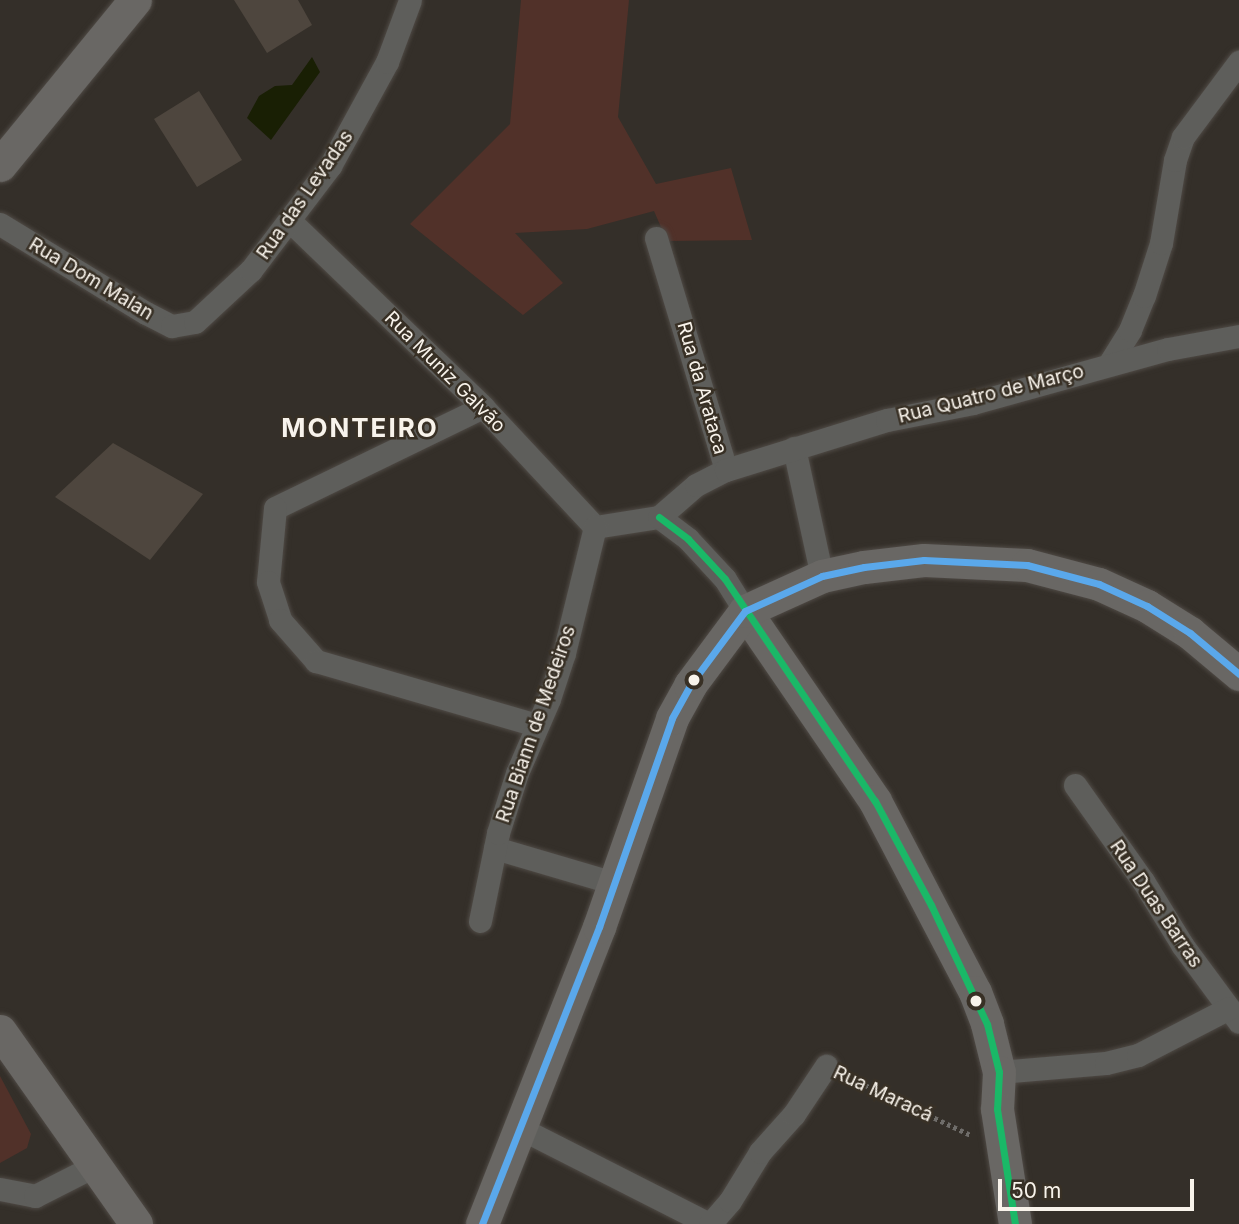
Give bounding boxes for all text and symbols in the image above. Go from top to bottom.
street label: Rua das Levadas [252,126,358,264]
street label: Rua Dom Malan [25,233,157,325]
street label: Rua Muniz Galvão [380,307,510,437]
street label: Rua da Arataca [672,319,732,457]
street label: Rua Quatro de Março [896,360,1086,428]
district label: MONTEIRO [282,412,438,444]
street label: Rua Biann de Medeiros [492,623,580,825]
unlabelled marker [687,673,701,687]
street label: Rua Duas Barras [1105,836,1207,972]
unlabelled marker [969,994,983,1008]
street label: Rua Maracá [830,1061,936,1127]
scale bar [1001,1164,1197,1208]
text: 50 m [1011,1178,1061,1203]

